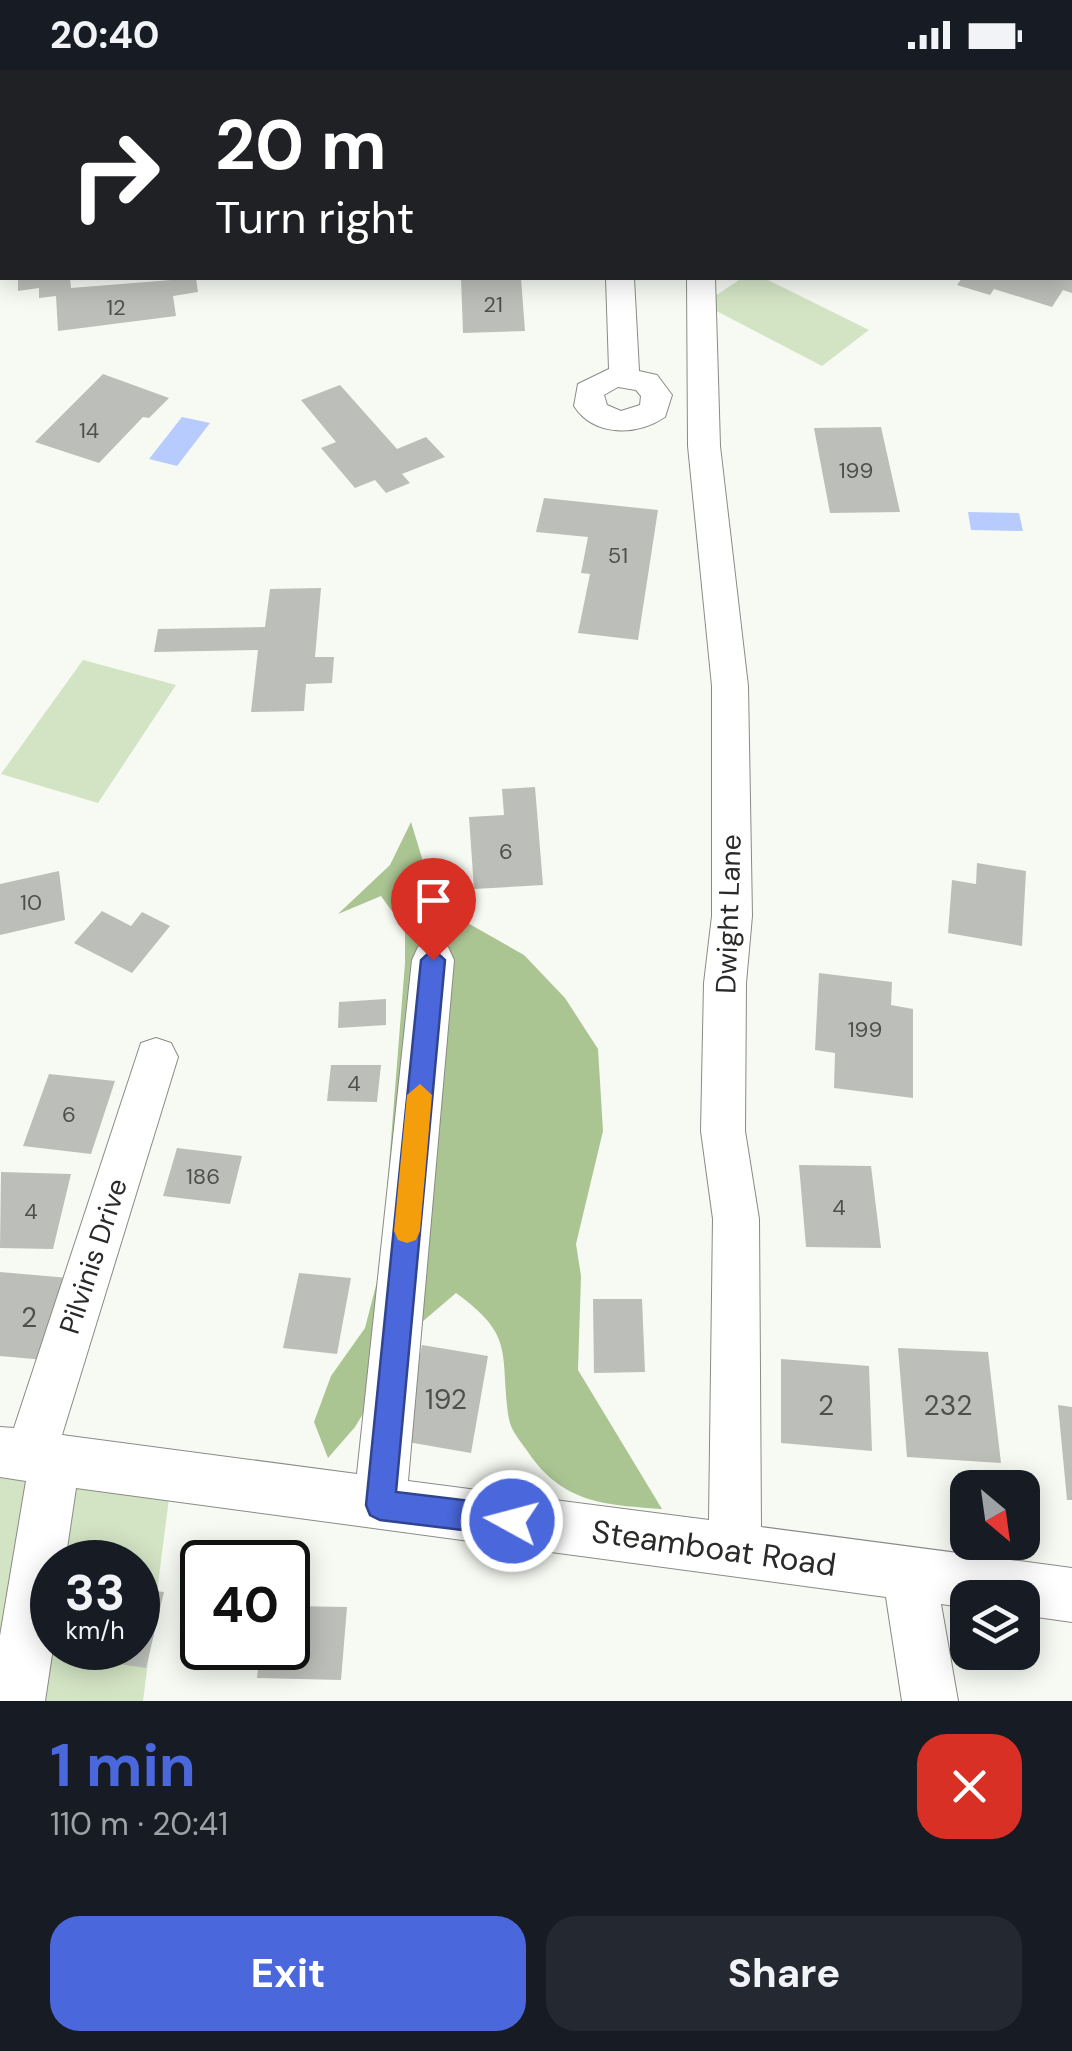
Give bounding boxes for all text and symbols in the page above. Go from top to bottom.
text: 20:40 [50,10,160,60]
text: 20 m [215,100,387,191]
icon: right [50,110,180,240]
text: Turn right [215,188,414,247]
house number: 21 [483,290,503,319]
house number: 12 [106,293,126,322]
house number: 14 [79,416,99,445]
house number: 199 [839,456,873,485]
house number: 51 [608,541,628,570]
street label: Dwight Lane [707,834,750,994]
house number: 6 [499,837,513,866]
pin [391,858,476,961]
icon: arrive [406,873,461,928]
house number: 10 [20,888,42,917]
house number: 199 [848,1015,882,1044]
house number: 4 [347,1069,361,1098]
house number: 6 [62,1100,76,1129]
house number: 186 [186,1162,220,1191]
street label: Pilvinis Drive [51,1174,136,1339]
house number: 4 [832,1193,846,1222]
house number: 4 [24,1197,38,1226]
house number: 2 [21,1299,37,1336]
house number: 192 [425,1381,467,1418]
house number: 2 [818,1387,834,1424]
house number: 232 [924,1387,972,1424]
position arrow [460,1469,564,1573]
north arrow [950,1470,1040,1560]
map controls [950,1470,1040,1670]
street label: Steamboat Road [589,1510,839,1586]
speed limit sign: 40 [180,1540,310,1670]
text: 33 [65,1560,125,1626]
button: layers [950,1580,1040,1670]
text: km/h [65,1614,125,1647]
text: 1 min [50,1726,196,1805]
button: close [917,1734,1022,1839]
text: 110 m · 20:41 [50,1803,228,1845]
button: Exit [50,1916,526,2031]
button: Share [546,1916,1022,2031]

